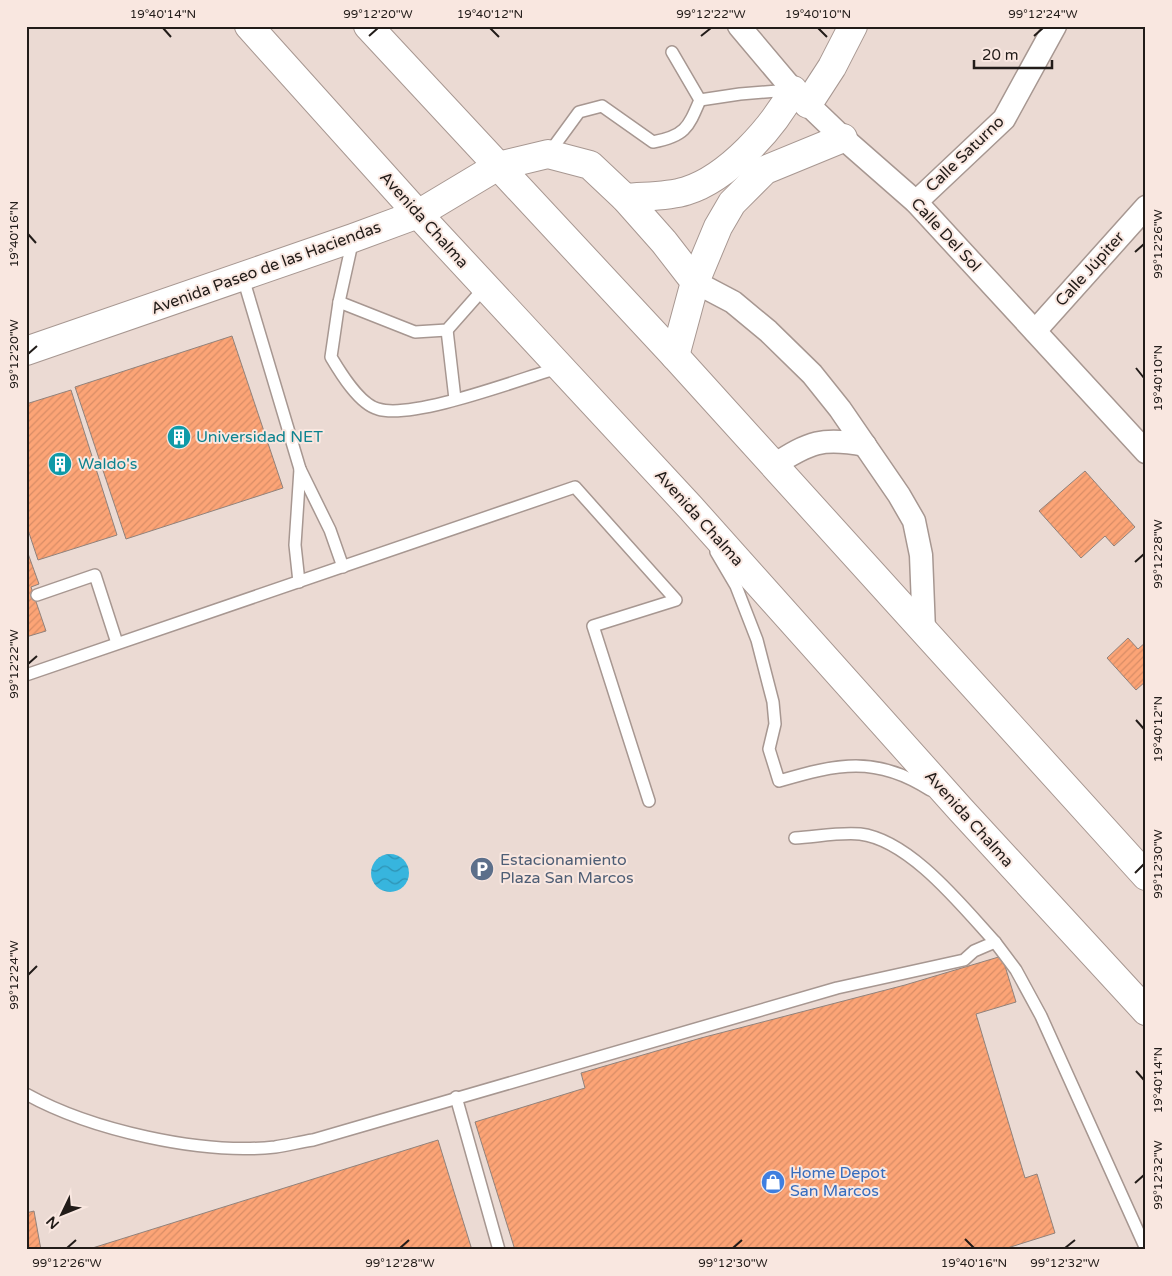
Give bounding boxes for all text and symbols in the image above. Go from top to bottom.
text: 19°40'14"N [130,7,196,21]
text: 99°12'20"W [343,7,413,21]
text: 19°40'12"N [457,7,523,21]
text: 99°12'22"W [676,7,746,21]
text: 19°40'10"N [785,7,851,21]
text: 99°12'24"W [1008,7,1078,21]
scale bar [974,38,1052,70]
text: 20 m [982,46,1019,64]
street label: Calle Saturno [922,112,1008,196]
street label: Avenida Chalma [375,168,473,272]
street label: Calle Del Sol [907,194,985,276]
text: 19°40'16"N [7,201,21,267]
text: 99°12'26"W [1151,209,1165,279]
street label: Avenida Paseo de las Haciendas [148,217,384,319]
street label: Calle Júpiter [1051,227,1129,311]
text: 99°12'20"W [7,319,21,389]
text: 19°40'10"N [1151,345,1165,411]
building icon: Universidad NET [166,424,192,450]
place label: Universidad NET [196,427,323,447]
building icon: Waldo's [47,451,73,477]
place label: Waldo's [78,454,137,474]
street label: Avenida Chalma [650,466,748,570]
text: 99°12'28"W [1151,519,1165,589]
text: 99°12'22"W [7,629,21,699]
text: 19°40'12"N [1151,696,1165,762]
street label: Avenida Chalma [920,767,1018,871]
text: 99°12'30"W [1151,829,1165,899]
place label: Estacionamiento Plaza San Marcos [500,850,634,888]
parking icon: Estacionamiento Plaza San Marcos [469,856,495,882]
text: 99°12'24"W [7,940,21,1010]
text: 19°40'14"N [1151,1047,1165,1113]
text: 99°12'32"W [1151,1140,1165,1210]
place label: Home Depot San Marcos [790,1163,886,1201]
shop icon: Home Depot San Marcos [760,1169,786,1195]
north arrow [38,1188,88,1238]
text: N [43,1213,63,1232]
text: 99°12'26"W [32,1256,102,1270]
text: 99°12'28"W [365,1256,435,1270]
text: 99°12'30"W [698,1256,768,1270]
text: 19°40'16"N [941,1256,1007,1270]
text: 99°12'32"W [1030,1256,1100,1270]

